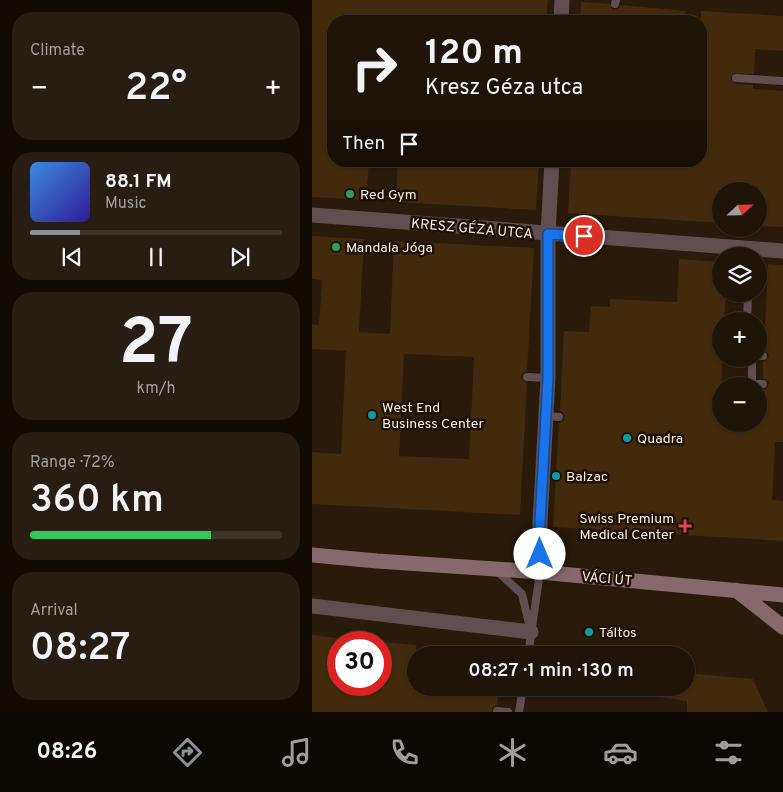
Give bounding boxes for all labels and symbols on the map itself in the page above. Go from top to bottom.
north arrow [712,182,767,238]
place label: Red Gym [360,187,417,204]
marker: Red Gym [344,188,356,200]
street label: KRESZ GÉZA UTCA [410,215,534,243]
pin [563,215,605,257]
place label: Mandala Jóga [346,240,433,257]
marker: Mandala Jóga [330,241,342,253]
place label: West End Business Center [382,400,484,433]
marker: West End Business Center [366,409,378,421]
place label: Quadra [637,431,683,448]
marker: Quadra [621,432,633,444]
place label: Balzac [566,469,608,486]
marker: Balzac [550,470,562,482]
place label: Swiss Premium Medical Center [579,511,675,544]
marker: Swiss Premium Medical Center [678,519,692,533]
position arrow [513,527,565,579]
street label: VÁCI ÚT [581,568,633,590]
place label: Táltos [599,625,637,642]
marker: Táltos [583,626,595,638]
speed limit sign: 30 [327,631,392,696]

